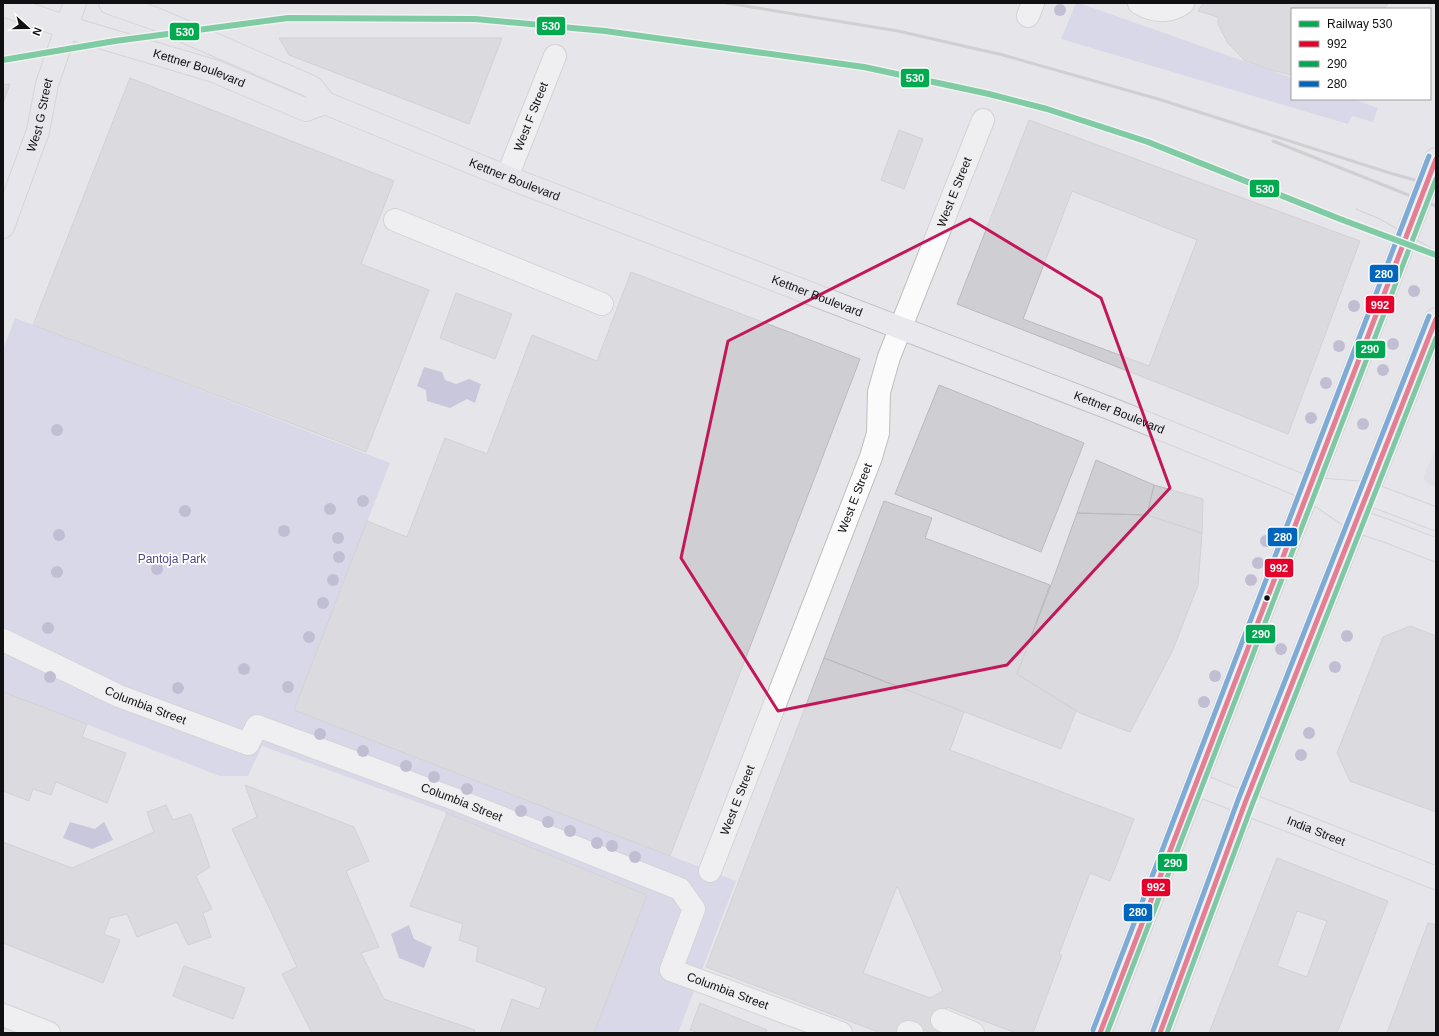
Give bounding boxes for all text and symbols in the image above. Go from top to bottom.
north arrow [8,8,48,48]
legend [1291,8,1431,100]
line badge: 530 [536,16,566,36]
text: Railway 530 [1327,17,1393,31]
text: 530 [542,20,560,32]
line badge: 530 [169,22,200,41]
text: N [30,26,44,37]
text: 530 [176,26,194,38]
text: 992 [1327,37,1347,51]
street label: Kettner Boulevard [151,46,247,90]
text: 290 [1327,57,1347,71]
line badge: 530 [900,68,930,88]
text: 530 [906,72,924,84]
street label: West G Street [24,76,56,154]
text: 280 [1327,77,1347,91]
street label: West F Street [511,79,551,153]
street label: Kettner Boulevard [467,155,562,204]
street label: West E Street [934,155,975,229]
line badge: 530 [1249,179,1280,198]
text: 530 [1256,183,1274,195]
line badge: 280 [1369,264,1399,283]
text: 280 [1375,268,1393,280]
street label: Kettner Boulevard [770,272,864,320]
line badge: 992 [1365,295,1395,314]
text: 992 [1371,299,1389,311]
line badge: 290 [1355,340,1386,359]
text: 290 [1361,343,1379,355]
street label: Kettner Boulevard [1072,388,1167,437]
street label: West E Street [835,461,875,535]
line badge: 280 [1267,527,1298,547]
text: 280 [1274,531,1292,543]
park label: Pantoja Park [138,552,207,566]
line badge: 992 [1264,558,1294,578]
text: 992 [1270,562,1288,574]
unlabelled marker [1262,593,1272,603]
line badge: 290 [1245,624,1276,644]
text: 290 [1252,628,1270,640]
street label: Columbia Street [103,683,189,728]
street label: West E Street [718,763,758,837]
street label: Columbia Street [419,780,505,825]
street label: India Street [1285,813,1348,849]
line badge: 290 [1157,853,1188,872]
text: 290 [1164,857,1182,869]
line badge: 992 [1141,878,1171,897]
text: 992 [1147,881,1165,893]
line badge: 280 [1123,903,1153,922]
text: 280 [1129,906,1147,918]
street label: Columbia Street [685,969,771,1013]

